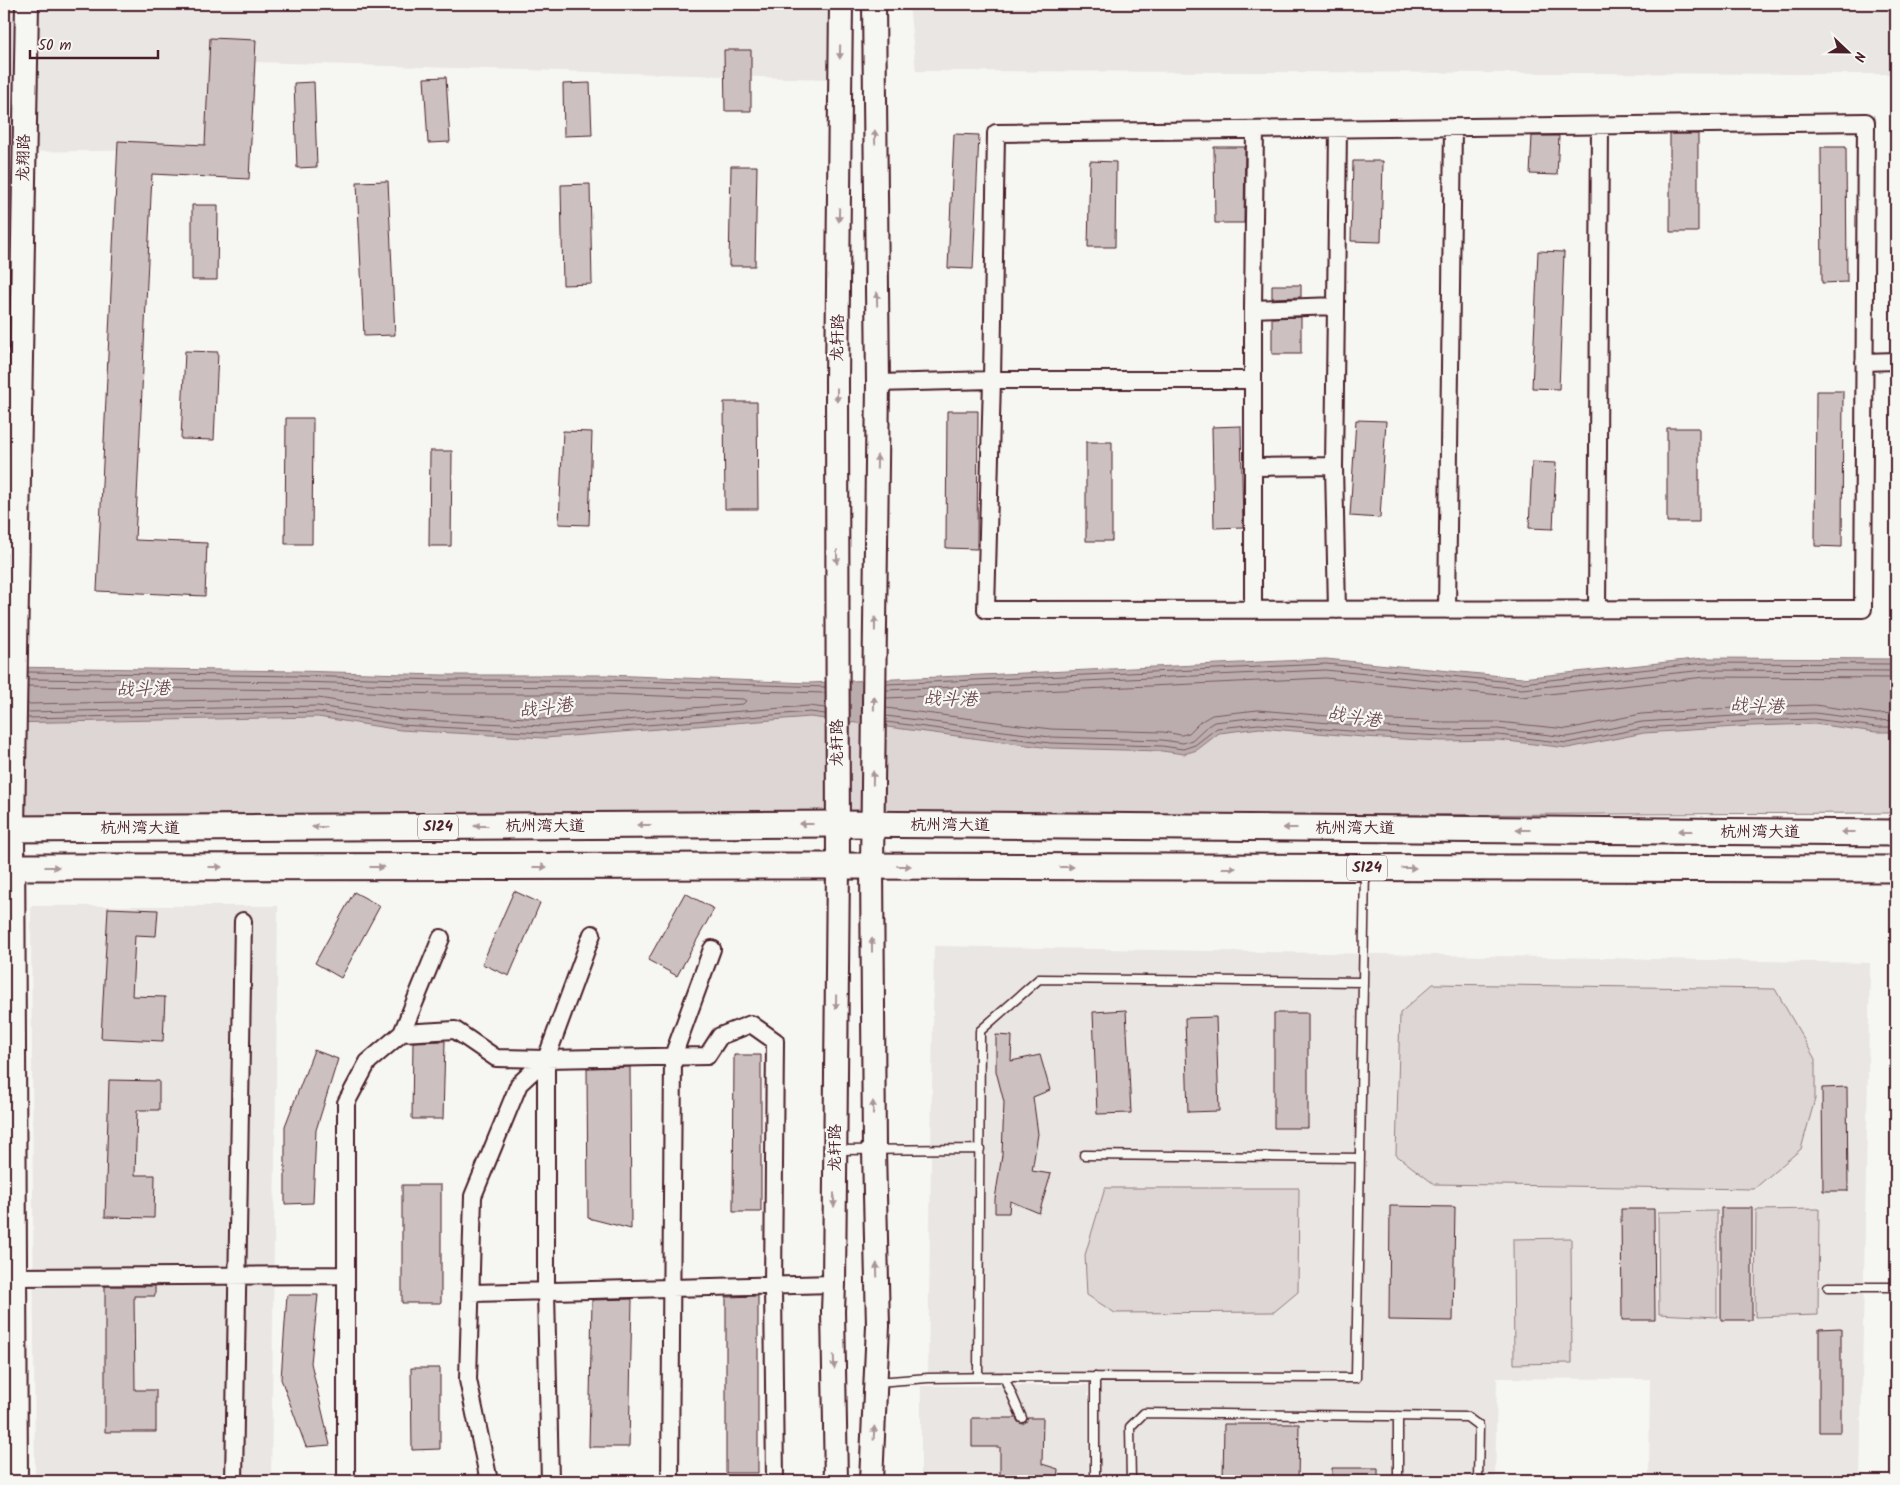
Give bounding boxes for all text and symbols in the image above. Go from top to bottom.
scale bar [30,28,158,60]
north arrow [1822,28,1872,78]
text: 50 m [38,34,72,58]
one-way arrow [836,45,844,61]
text: N [1847,48,1871,65]
one-way arrow [871,129,879,145]
street label: 龙翔路 [11,134,37,182]
one-way arrow [835,207,843,223]
one-way arrow [873,291,881,307]
street label: 龙轩路 [825,314,851,362]
one-way arrow [833,387,841,403]
one-way arrow [873,454,881,470]
one-way arrow [833,550,841,566]
one-way arrow [871,616,879,632]
water label: 战斗港 [116,674,172,705]
water label: 战斗港 [923,685,979,715]
water label: 战斗港 [517,691,577,727]
water label: 战斗港 [1730,692,1786,723]
one-way arrow [870,695,878,711]
water label: 战斗港 [1325,699,1385,737]
street label: 龙轩路 [825,719,850,767]
one-way arrow [869,770,877,786]
street label: 杭州湾大道 [910,813,990,838]
road number: S124 [418,814,458,840]
street label: 杭州湾大道 [505,814,585,839]
street label: 杭州湾大道 [100,816,180,841]
street label: 杭州湾大道 [1315,816,1395,841]
one-way arrow [798,820,814,828]
street label: 杭州湾大道 [1720,820,1800,845]
one-way arrow [635,821,651,829]
one-way arrow [473,822,489,830]
one-way arrow [310,823,326,831]
one-way arrow [1282,824,1298,832]
one-way arrow [1514,826,1530,834]
one-way arrow [1677,827,1693,835]
one-way arrow [1839,828,1855,836]
road number: S124 [1347,856,1387,880]
one-way arrow [896,862,912,870]
one-way arrow [45,863,61,871]
one-way arrow [207,863,223,871]
one-way arrow [370,863,386,871]
one-way arrow [532,863,548,871]
one-way arrow [1059,863,1075,871]
one-way arrow [1221,864,1237,872]
one-way arrow [1401,864,1417,872]
one-way arrow [868,937,876,953]
one-way arrow [832,994,840,1010]
one-way arrow [869,1099,877,1115]
street label: 龙轩路 [823,1124,848,1172]
one-way arrow [830,1192,838,1208]
one-way arrow [873,1262,881,1278]
one-way arrow [830,1354,838,1370]
one-way arrow [870,1424,878,1440]

